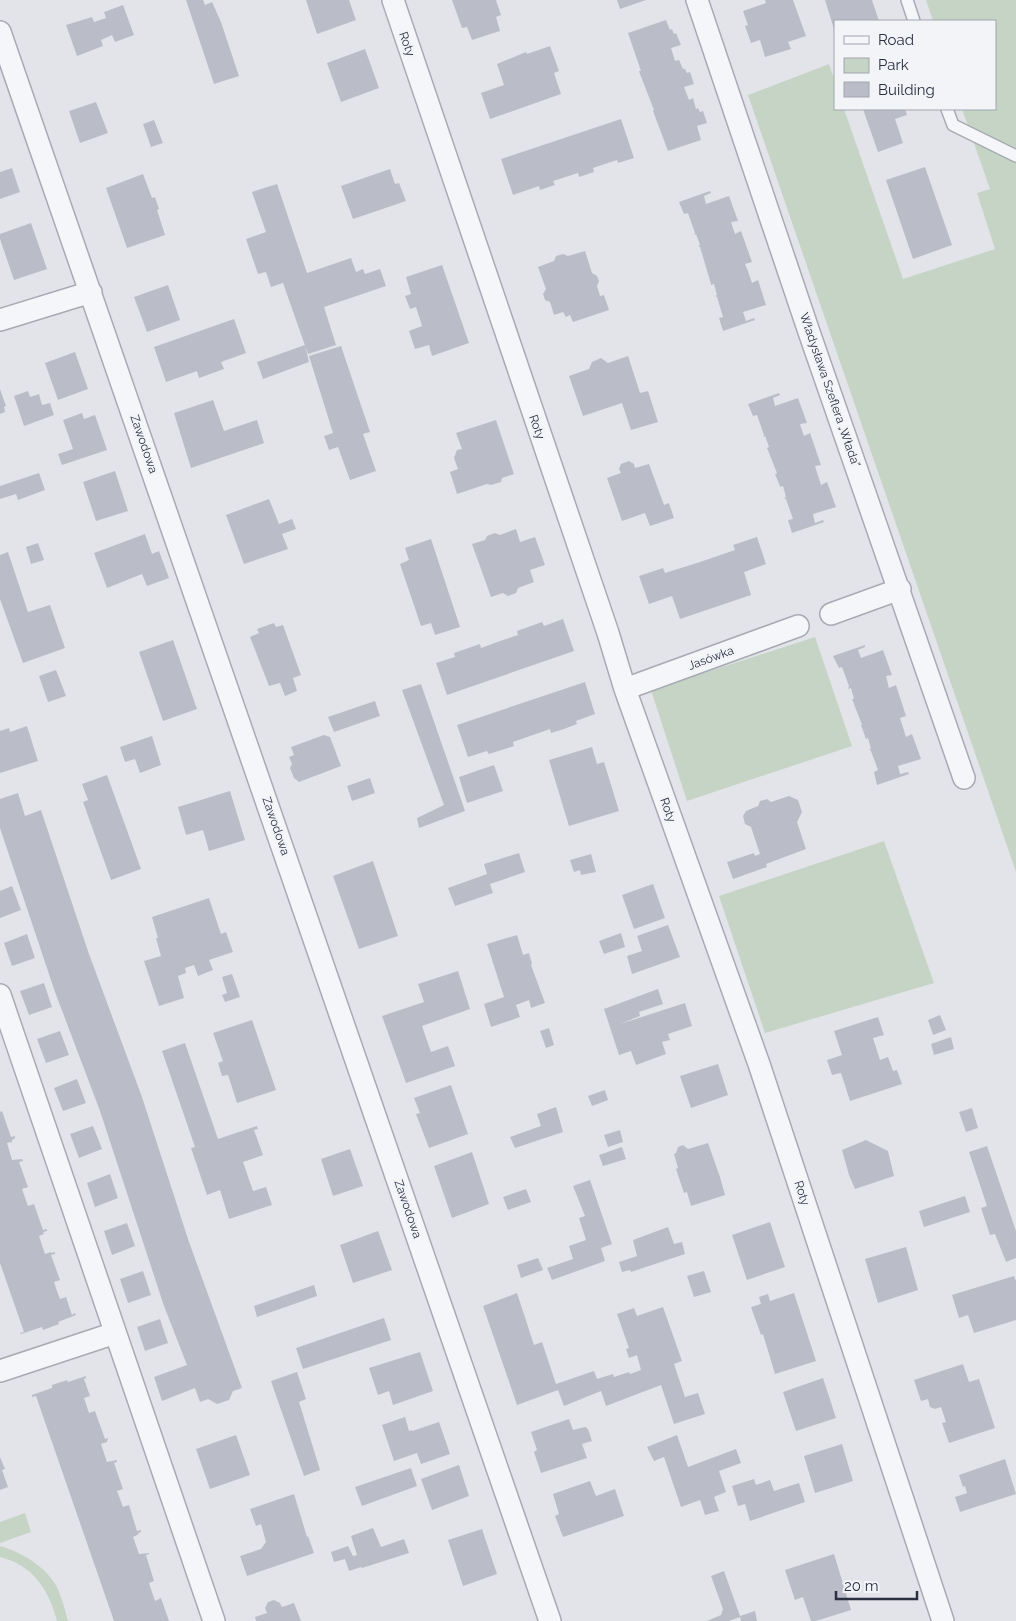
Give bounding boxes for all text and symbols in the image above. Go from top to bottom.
legend [834,20,996,110]
street label: Roty [396,30,418,59]
text: Road [878,31,914,49]
text: Park [878,56,909,74]
text: Building [878,81,935,99]
street label: Władysława Szeflera „Włada” [797,311,863,469]
street label: Zawodowa [127,413,161,475]
street label: Roty [526,413,548,442]
street label: Jasówka [686,643,736,673]
street label: Zawodowa [259,795,293,857]
street label: Roty [657,796,679,825]
street label: Zawodowa [391,1178,425,1240]
street label: Roty [791,1179,813,1208]
scale bar [836,1568,917,1600]
text: 20 m [844,1577,879,1595]

